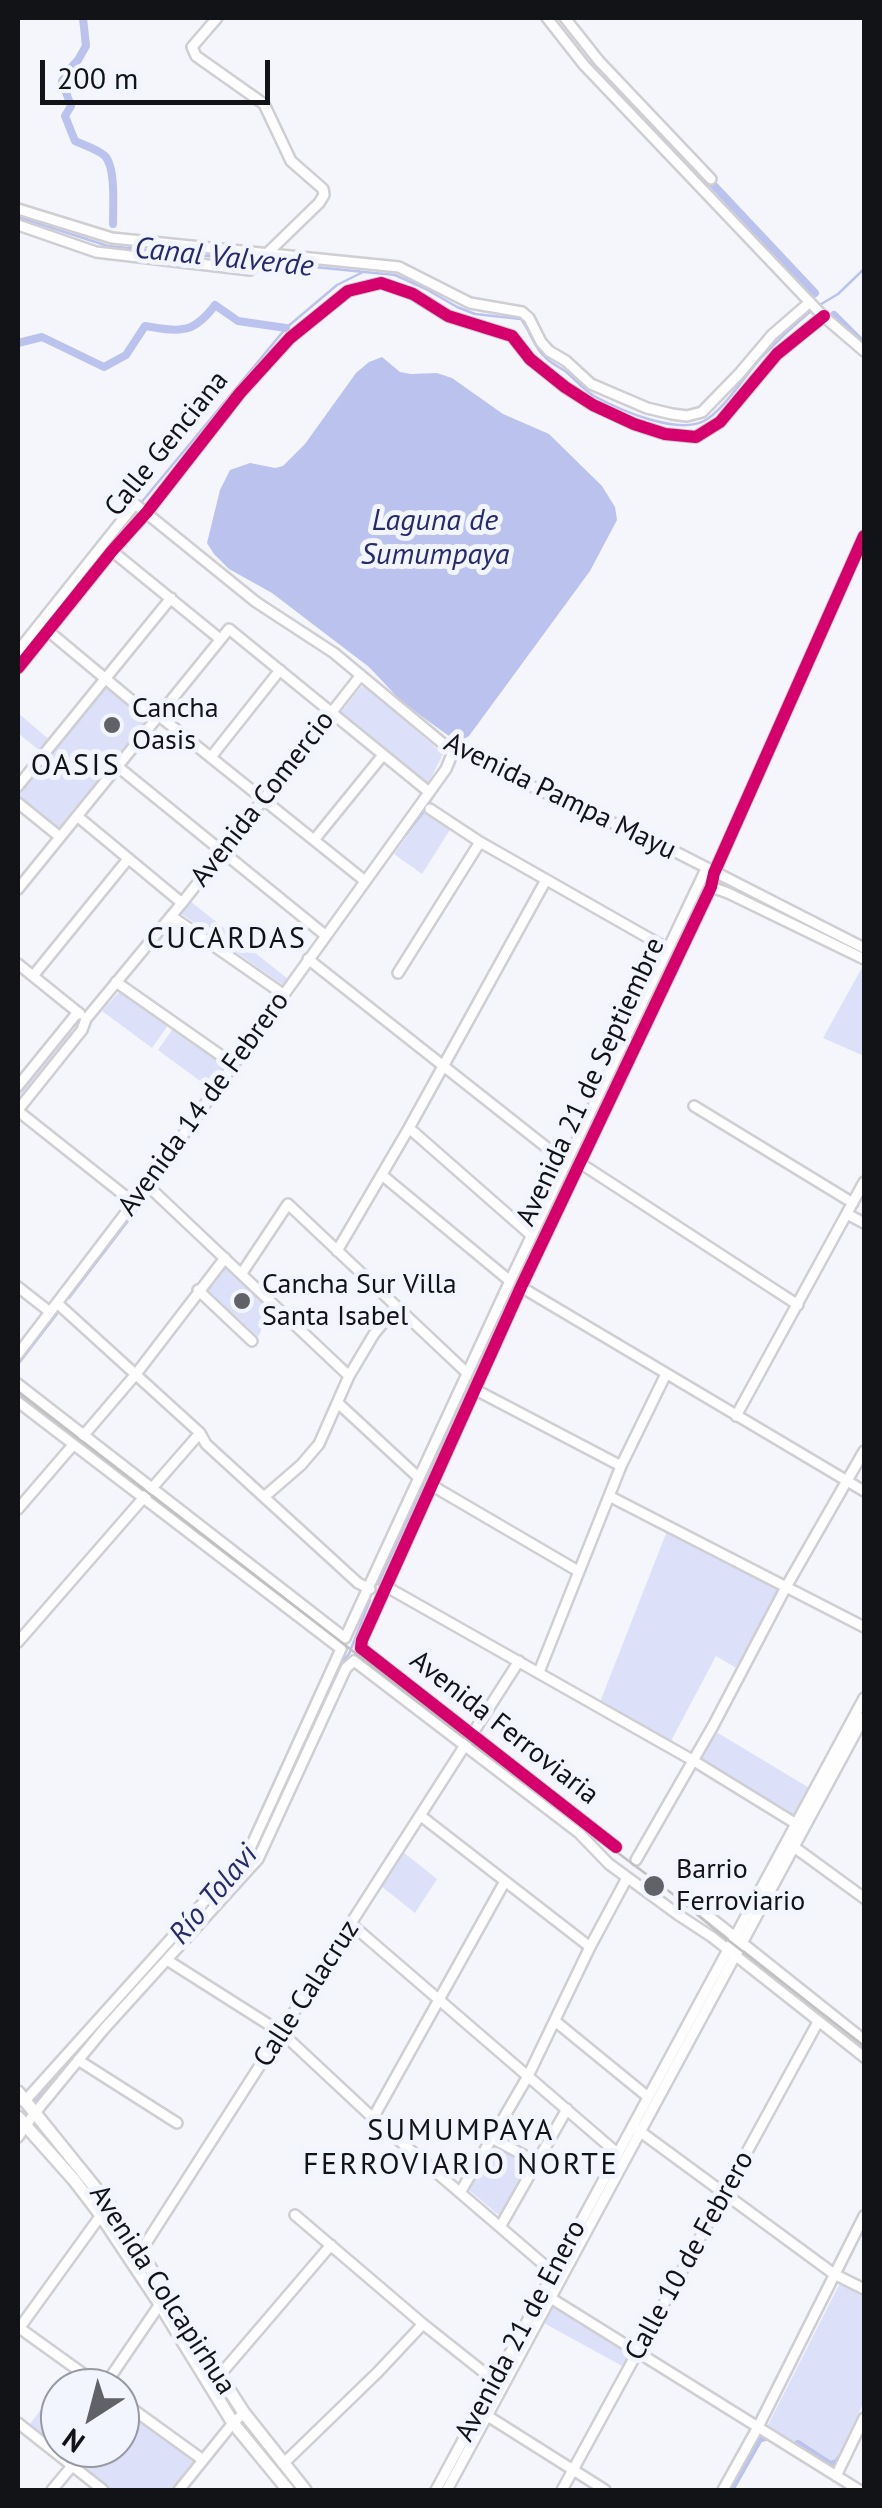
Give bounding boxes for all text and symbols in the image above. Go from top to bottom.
scale bar [45,40,275,102]
text: 200 m [57,58,138,97]
water label: Canal Valverde [133,231,315,285]
street label: Calle Genciana [98,365,236,523]
water label: Laguna de Sumumpaya [361,503,509,574]
place label: Cancha Oasis [132,692,219,758]
street label: Avenida Comercio [184,704,342,894]
marker: Cancha Oasis [101,714,123,736]
street label: Avenida Pampa Mayu [438,726,682,868]
district label: OASIS [31,748,121,784]
district label: CUCARDAS [147,921,307,957]
street label: Avenida 21 de Septiembre [509,933,673,1231]
street label: Avenida 14 de Febrero [111,985,297,1223]
place label: Cancha Sur Villa Santa Isabel [262,1268,457,1334]
marker: Cancha Sur Villa Santa Isabel [231,1290,253,1312]
street label: Avenida Ferroviaria [403,1644,605,1812]
water label: Río Tolavi [162,1838,266,1952]
place label: Barrio Ferroviario [676,1853,805,1919]
marker: Barrio Ferroviario [641,1873,667,1899]
street label: Calle Calacruz [247,1914,367,2074]
district label: SUMUMPAYA FERROVIARIO NORTE [303,2113,619,2184]
street label: Calle 10 de Febrero [619,2145,761,2367]
street label: Avenida Colcapirhua [82,2179,242,2401]
street label: Avenida 21 de Enero [448,2215,594,2447]
north arrow [40,2368,140,2468]
text: N [55,2421,92,2461]

